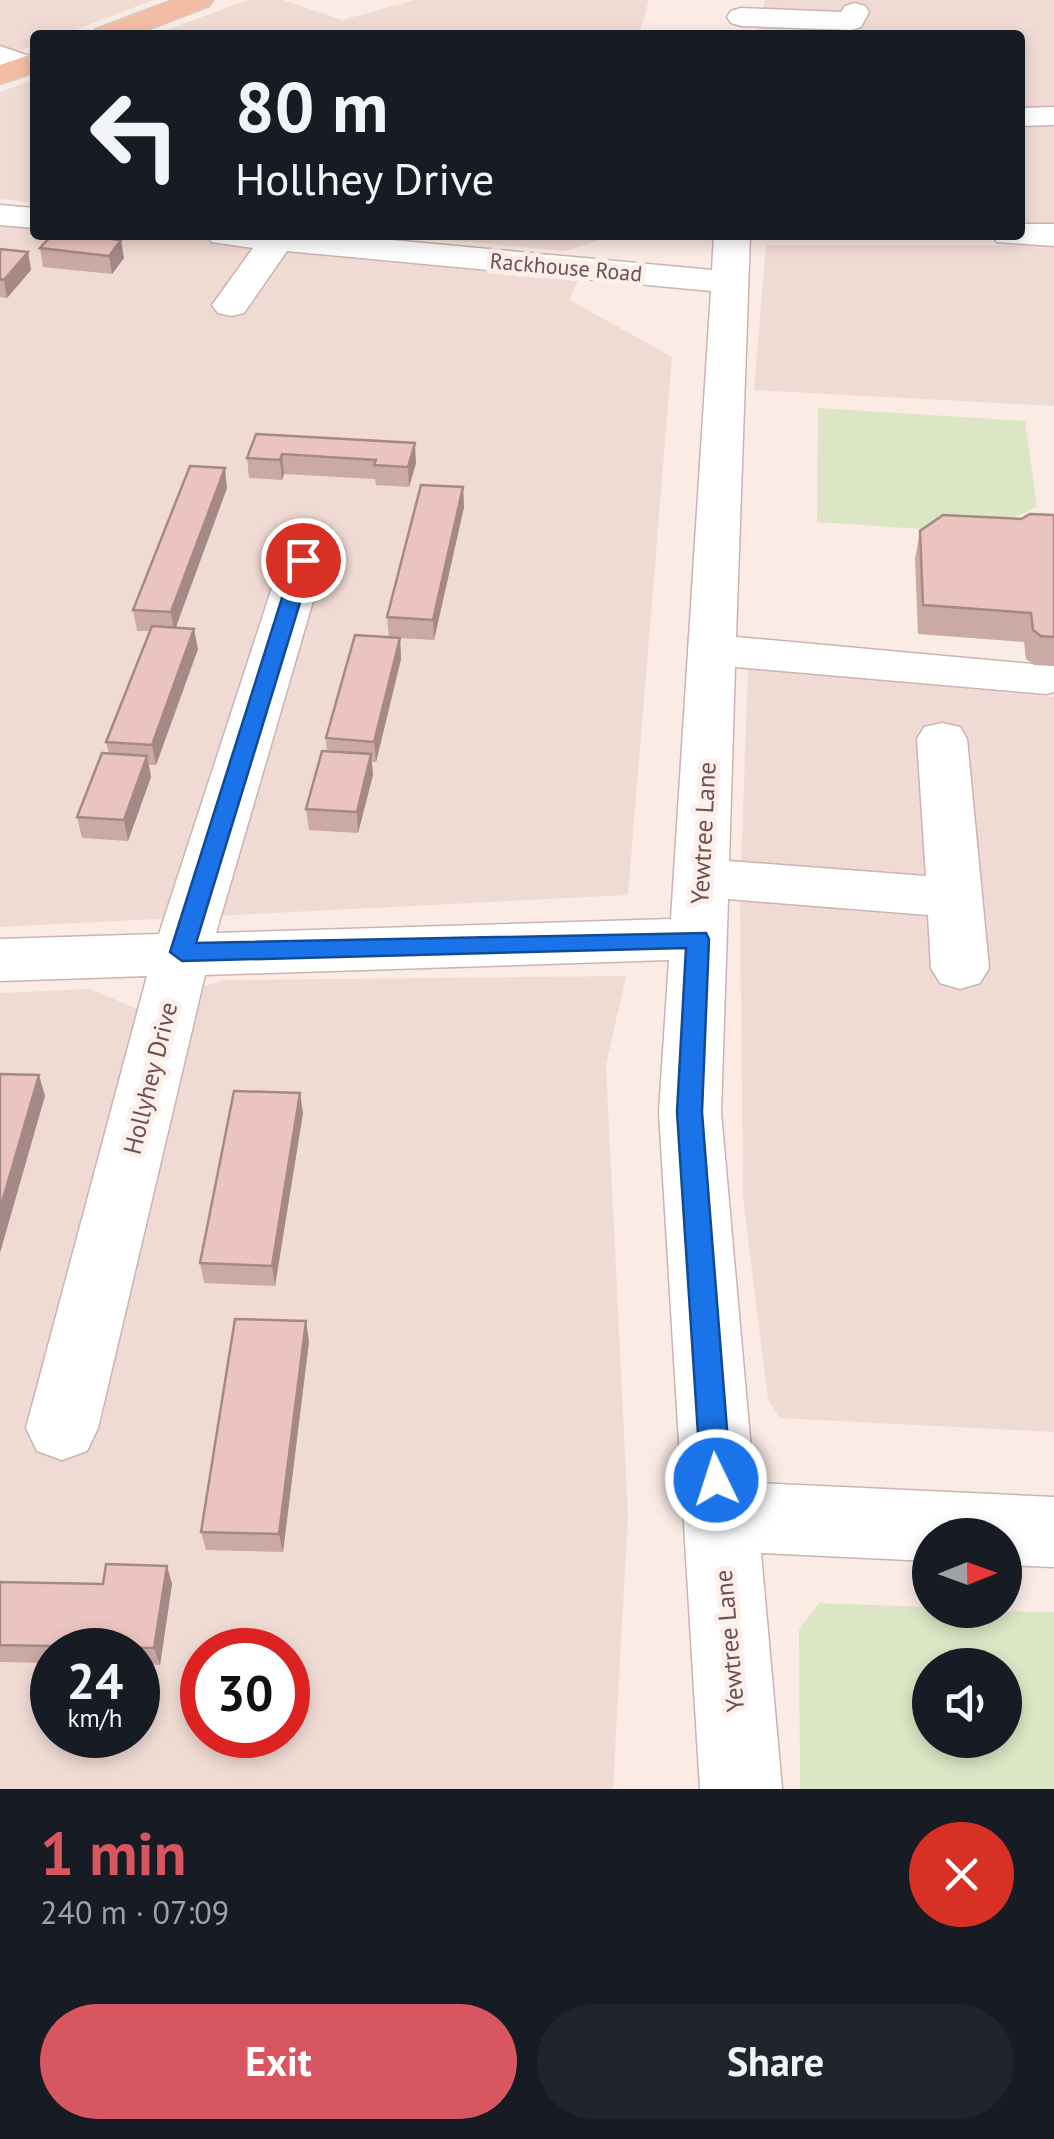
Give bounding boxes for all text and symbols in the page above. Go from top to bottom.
text: 80 m [235,61,388,151]
icon: left [70,70,200,200]
text: Hollhey Drive [235,149,494,207]
street label: Rackhouse Road [489,246,643,288]
pin [261,518,346,603]
icon: arrive [276,533,331,588]
street label: Yewtree Lane [683,761,723,905]
street label: Hollyhey Drive [116,999,184,1157]
position arrow [664,1428,768,1532]
north arrow [912,1518,1022,1628]
map controls [912,1518,1022,1758]
street label: Yewtree Lane [707,1569,751,1713]
speed limit sign: 30 [180,1628,310,1758]
text: 24 [67,1648,123,1713]
button: sound [912,1648,1022,1758]
text: km/h [68,1702,122,1734]
text: 1 min [40,1814,186,1892]
button: close [909,1822,1014,1927]
text: 240 m · 07:09 [40,1891,229,1933]
button: Exit [40,2004,517,2119]
button: Share [537,2004,1014,2119]

